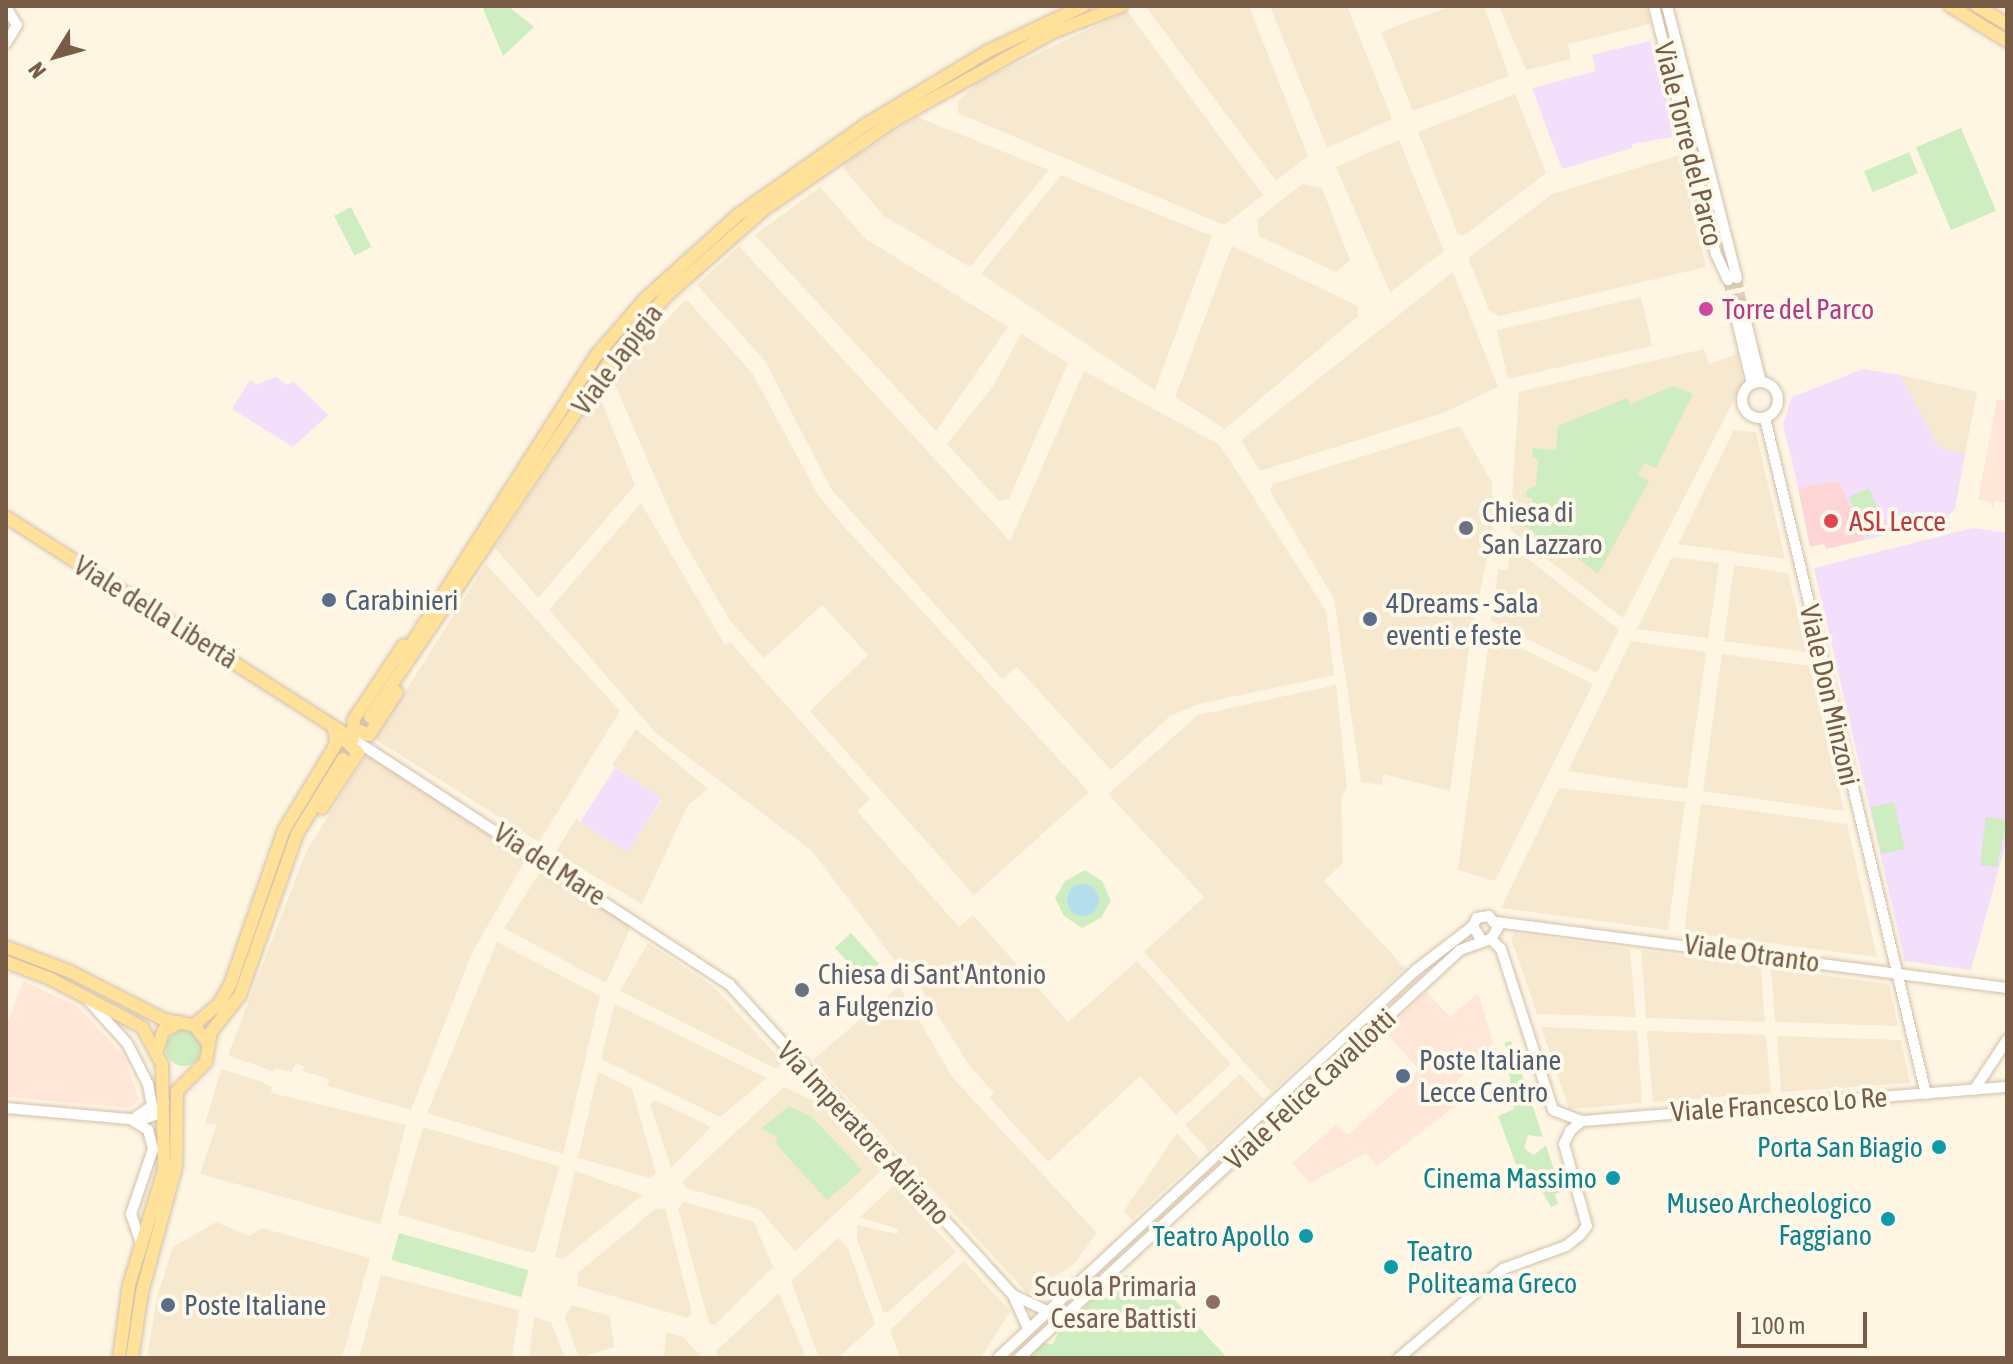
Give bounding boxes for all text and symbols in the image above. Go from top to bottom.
north arrow [16,16,96,96]
street label: Viale Torre del Parco [1647,39,1731,249]
text: N [23,57,51,83]
place label: Torre del Parco [1722,292,1874,326]
street label: Viale Japigia [564,297,670,421]
marker: Torre del Parco [1697,300,1715,318]
place label: Chiesa di San Lazzaro [1482,495,1603,561]
place label: ASL Lecce [1849,504,1946,538]
marker: ASL Lecce [1820,510,1842,532]
marker: Chiesa di San Lazzaro [1457,519,1475,537]
street label: Viale della Libertà [68,548,244,676]
place label: Carabinieri [345,583,458,617]
place label: 4Dreams - Sala eventi e feste [1386,586,1539,652]
marker: Carabinieri [320,591,338,609]
street label: Viale Don Minzoni [1793,601,1867,789]
marker: 4Dreams - Sala eventi e feste [1361,610,1379,628]
street label: Via del Mare [488,815,612,913]
street label: Viale Otranto [1682,927,1822,979]
place label: Chiesa di Sant'Antonio a Fulgenzio [818,957,1046,1023]
marker: Chiesa di Sant'Antonio a Fulgenzio [793,981,811,999]
street label: Viale Felice Cavallotti [1218,1001,1402,1177]
street label: Via Imperatore Adriano [770,1034,958,1232]
place label: Poste Italiane Lecce Centro [1419,1043,1561,1109]
marker: Poste Italiane Lecce Centro [1394,1067,1412,1085]
street label: Viale Francesco Lo Re [1670,1080,1888,1128]
place label: Porta San Biagio [1757,1130,1923,1164]
marker: Porta San Biagio [1930,1138,1948,1156]
place label: Cinema Massimo [1423,1161,1597,1195]
marker: Cinema Massimo [1604,1169,1622,1187]
place label: Museo Archeologico Faggiano [1666,1186,1872,1252]
marker: Museo Archeologico Faggiano [1879,1210,1897,1228]
place label: Teatro Apollo [1152,1219,1290,1253]
marker: Teatro Apollo [1297,1227,1315,1245]
place label: Teatro Politeama Greco [1407,1234,1577,1300]
marker: Teatro Politeama Greco [1382,1258,1400,1276]
place label: Scuola Primaria Cesare Battisti [1035,1269,1197,1335]
place label: Poste Italiane [184,1288,326,1322]
marker: Scuola Primaria Cesare Battisti [1204,1293,1222,1311]
marker: Poste Italiane [159,1296,177,1314]
scale bar [1741,1296,1871,1346]
text: 100 m [1751,1312,1805,1339]

